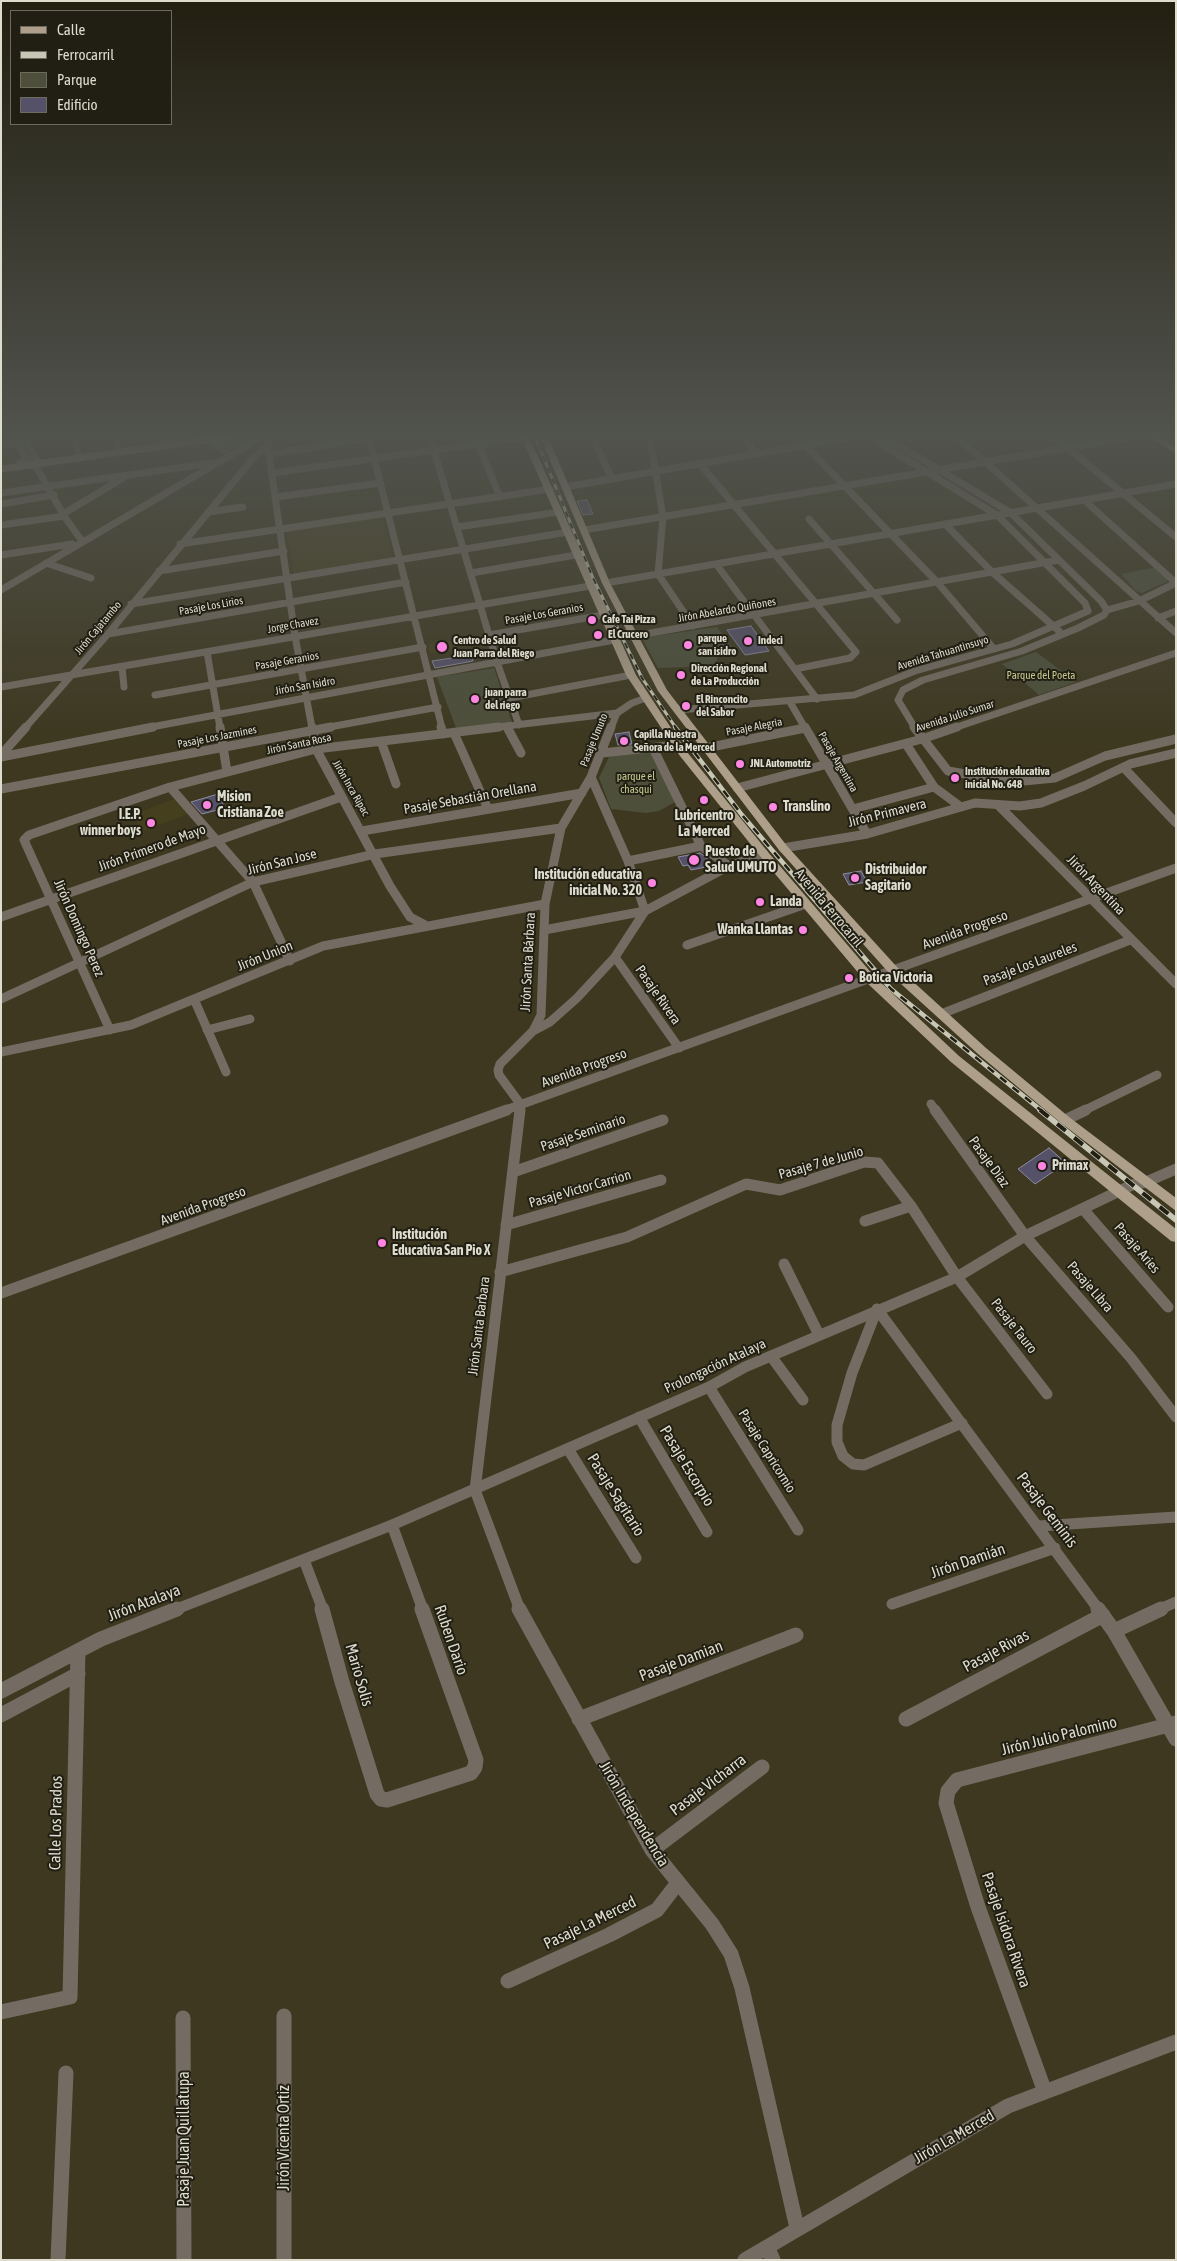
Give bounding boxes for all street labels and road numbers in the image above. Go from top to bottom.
street label: Pasaje Los Lirios [178,594,244,618]
street label: Jirón Abelardo Quiñones [677,595,777,625]
street label: Jirón Cajatambo [72,599,124,657]
street label: Pasaje Los Geranios [504,601,584,627]
street label: Jorge Chavez [267,614,319,636]
street label: Avenida Tahuantinsuyo [896,633,990,673]
street label: Pasaje Geranios [254,649,320,673]
street label: Jirón San Isidro [274,674,336,698]
street label: Avenida Julio Sumar [914,697,996,735]
street label: Pasaje Umuto [577,711,611,769]
street label: Pasaje Alegria [725,715,783,739]
street label: Pasaje Los Jazmines [176,723,258,751]
street label: Pasaje Argentina [815,729,861,795]
street label: Jirón Santa Rosa [265,731,333,757]
street label: Jirón Inca Ripac [330,758,372,818]
street label: Pasaje Sebastián Orellana [402,778,538,818]
street label: Jirón Primavera [846,795,928,831]
street label: Jirón Primero de Mayo [96,821,208,875]
street label: Jirón San Jose [246,845,318,879]
street label: Jirón Argentina [1063,851,1129,919]
street label: Avenida Ferrocarril [791,865,867,951]
street label: Jirón Domingo Perez [50,877,108,979]
street label: Avenida Progreso [920,907,1010,953]
street label: Jirón Santa Bárbara [517,912,539,1012]
street label: Jirón Union [235,937,295,975]
street label: Pasaje Los Laureles [981,938,1079,990]
street label: Pasaje Rivera [631,962,685,1028]
street label: Avenida Progreso [539,1045,629,1091]
street label: Pasaje Seminario [538,1111,628,1155]
street label: Pasaje Diaz [965,1133,1013,1191]
street label: Pasaje 7 de Junio [777,1143,865,1183]
street label: Pasaje Victor Carrion [527,1166,633,1212]
street label: Avenida Progreso [158,1183,248,1229]
street label: Pasaje Aries [1110,1219,1164,1277]
street label: Pasaje Libra [1063,1258,1117,1316]
street label: Jirón Santa Barbara [465,1276,493,1376]
street label: Pasaje Tauro [987,1295,1041,1357]
street label: Prolongación Atalaya [662,1335,768,1397]
street label: Pasaje Capricornio [735,1406,799,1496]
street label: Pasaje Escorpio [655,1422,719,1510]
street label: Pasaje Sagitario [583,1450,649,1540]
street label: Pasaje Geminis [1012,1469,1082,1551]
street label: Jirón Damián [928,1539,1008,1583]
street label: Jirón Atalaya [105,1580,183,1626]
street label: Ruben Dario [430,1602,472,1678]
street label: Pasaje Rivas [960,1626,1032,1676]
street label: Pasaje Damian [636,1636,726,1686]
street label: Mario Solis [341,1642,377,1708]
street label: Jirón Julio Palomino [999,1712,1119,1760]
street label: Pasaje Vicharra [666,1750,750,1820]
street label: Jirón Independencia [595,1758,673,1870]
street label: Calle Los Prados [46,1776,66,1870]
street label: Pasaje Isidora Rivera [977,1870,1035,1990]
street label: Pasaje La Merced [541,1892,639,1954]
street label: Pasaje Juan Quillatupa [174,2071,194,2207]
street label: Jirón Vicenta Ortiz [274,2085,294,2191]
street label: Jirón La Merced [910,2106,998,2168]

